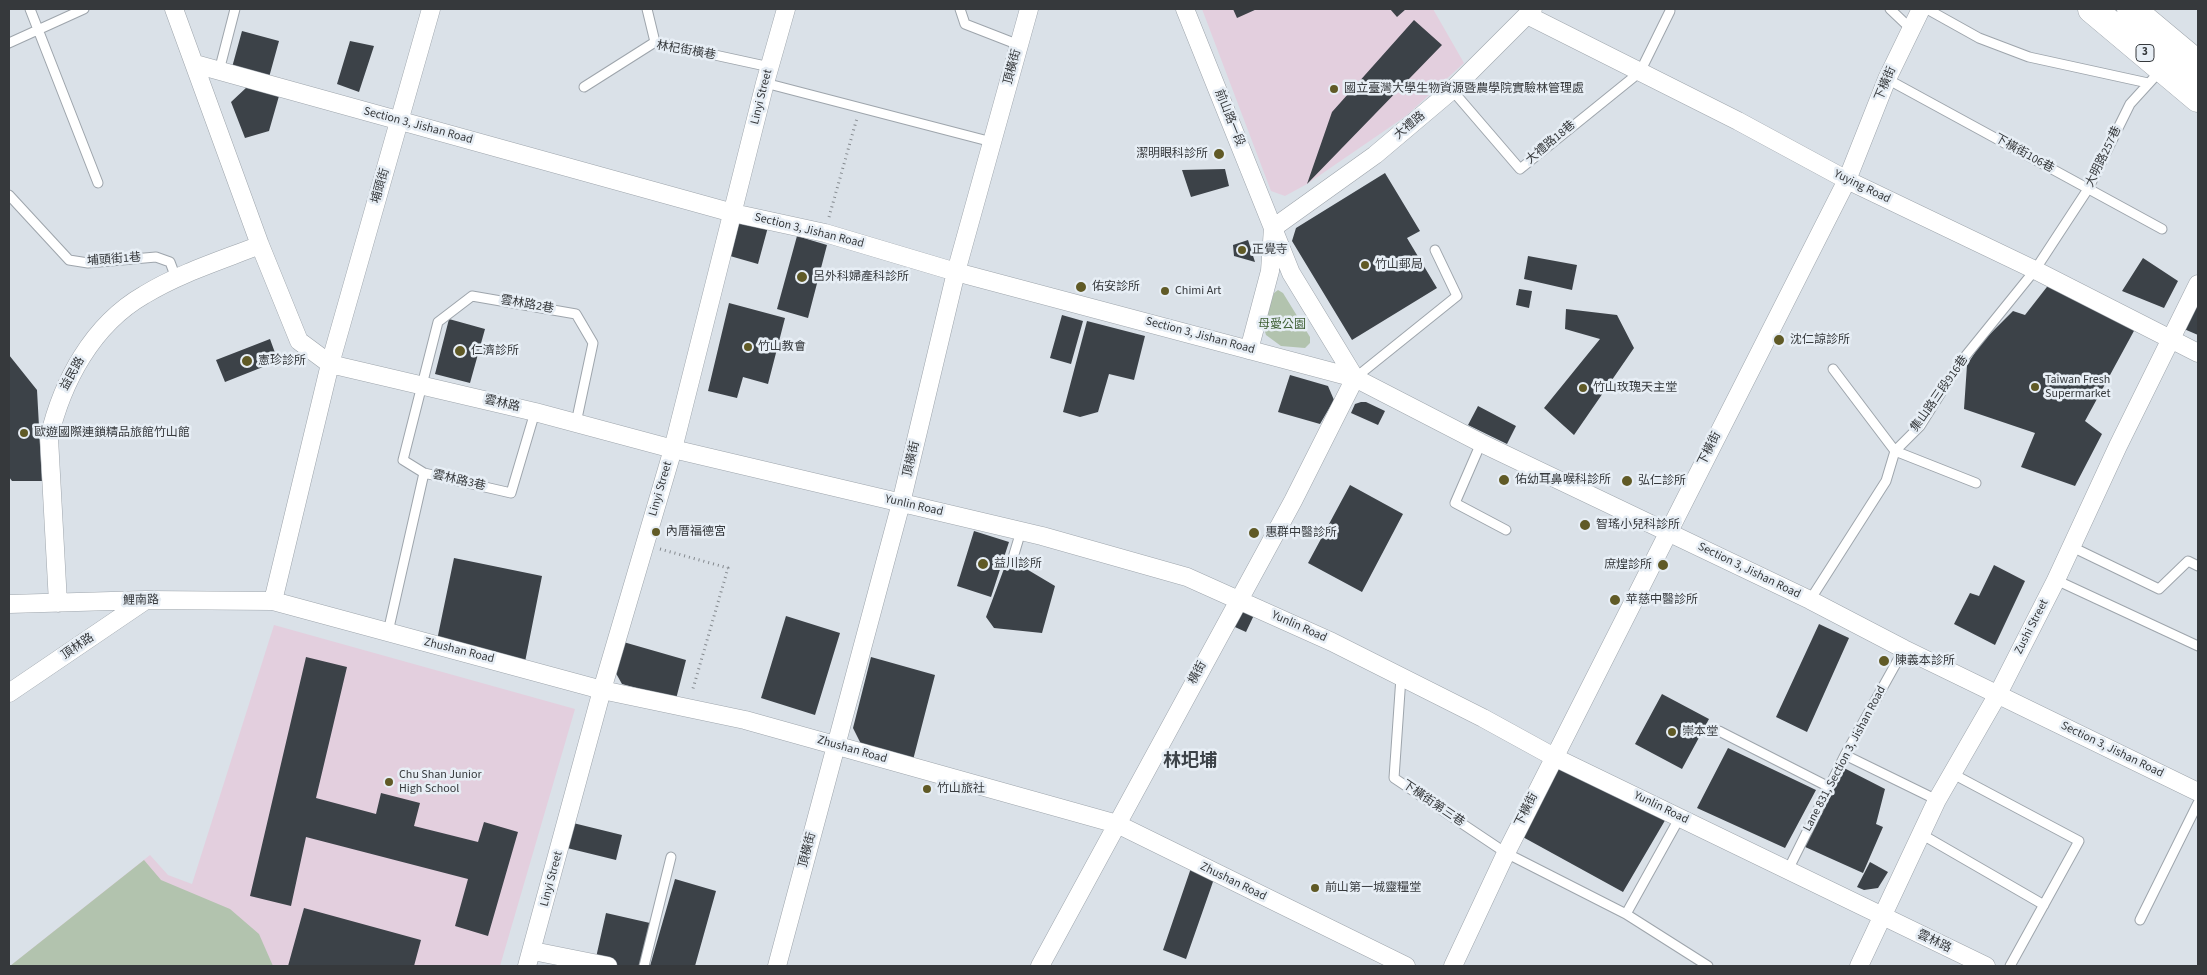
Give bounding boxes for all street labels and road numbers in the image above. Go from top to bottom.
street label: 林杞街橫巷 [655,39,717,63]
road number: 3 [2136,44,2154,62]
street label: 頂橫街 [1001,48,1025,86]
street label: 下橫街 [1872,65,1900,103]
street label: Linyi Street [748,68,776,126]
street label: 前山路一段 [1211,87,1247,149]
street label: Section 3, Jishan Road [362,104,474,148]
street label: 大禮路 [1392,109,1428,143]
street label: 大禮路18巷 [1523,118,1579,168]
street label: 大明路257巷 [2083,124,2125,190]
street label: 下橫街106巷 [1992,132,2056,176]
street label: 埔頭街 [369,167,393,205]
street label: Yuying Road [1831,167,1893,207]
street label: Section 3, Jishan Road [753,210,865,252]
street label: 埔頭街1巷 [87,251,141,269]
street label: 雲林路2巷 [499,293,555,317]
street label: Section 3, Jishan Road [1144,314,1256,358]
street label: 集山路三段916巷 [1908,353,1972,435]
street label: 益民路 [58,355,88,393]
street label: 雲林路 [483,393,521,415]
street label: 下橫街 [1695,430,1725,468]
street label: 頂橫街 [901,440,923,478]
street label: Linyi Street [646,460,676,518]
street label: 雲林路3巷 [431,468,487,494]
street label: Yunlin Road [884,492,944,520]
street label: Section 3, Jishan Road [1695,540,1803,602]
street label: 鯉南路 [123,593,159,609]
street label: Zushi Street [2012,597,2052,657]
street label: Yunlin Road [1269,608,1329,646]
street label: 頂林路 [59,631,97,663]
street label: Zhushan Road [422,635,496,667]
street label: 橫街 [1186,659,1210,687]
street label: Lane 831, Section 3, Jishan Road [1800,684,1890,834]
street label: Section 3, Jishan Road [2058,719,2166,781]
street label: Zhushan Road [815,733,889,767]
street label: 下橫街第三巷 [1399,778,1467,830]
street label: Yunlin Road [1631,789,1691,827]
street label: 下橫街 [1512,791,1542,829]
street label: 頂橫街 [796,831,820,869]
street label: Linyi Street [538,850,566,908]
street label: Zhushan Road [1198,860,1268,904]
street label: 雲林路 [1915,928,1953,956]

